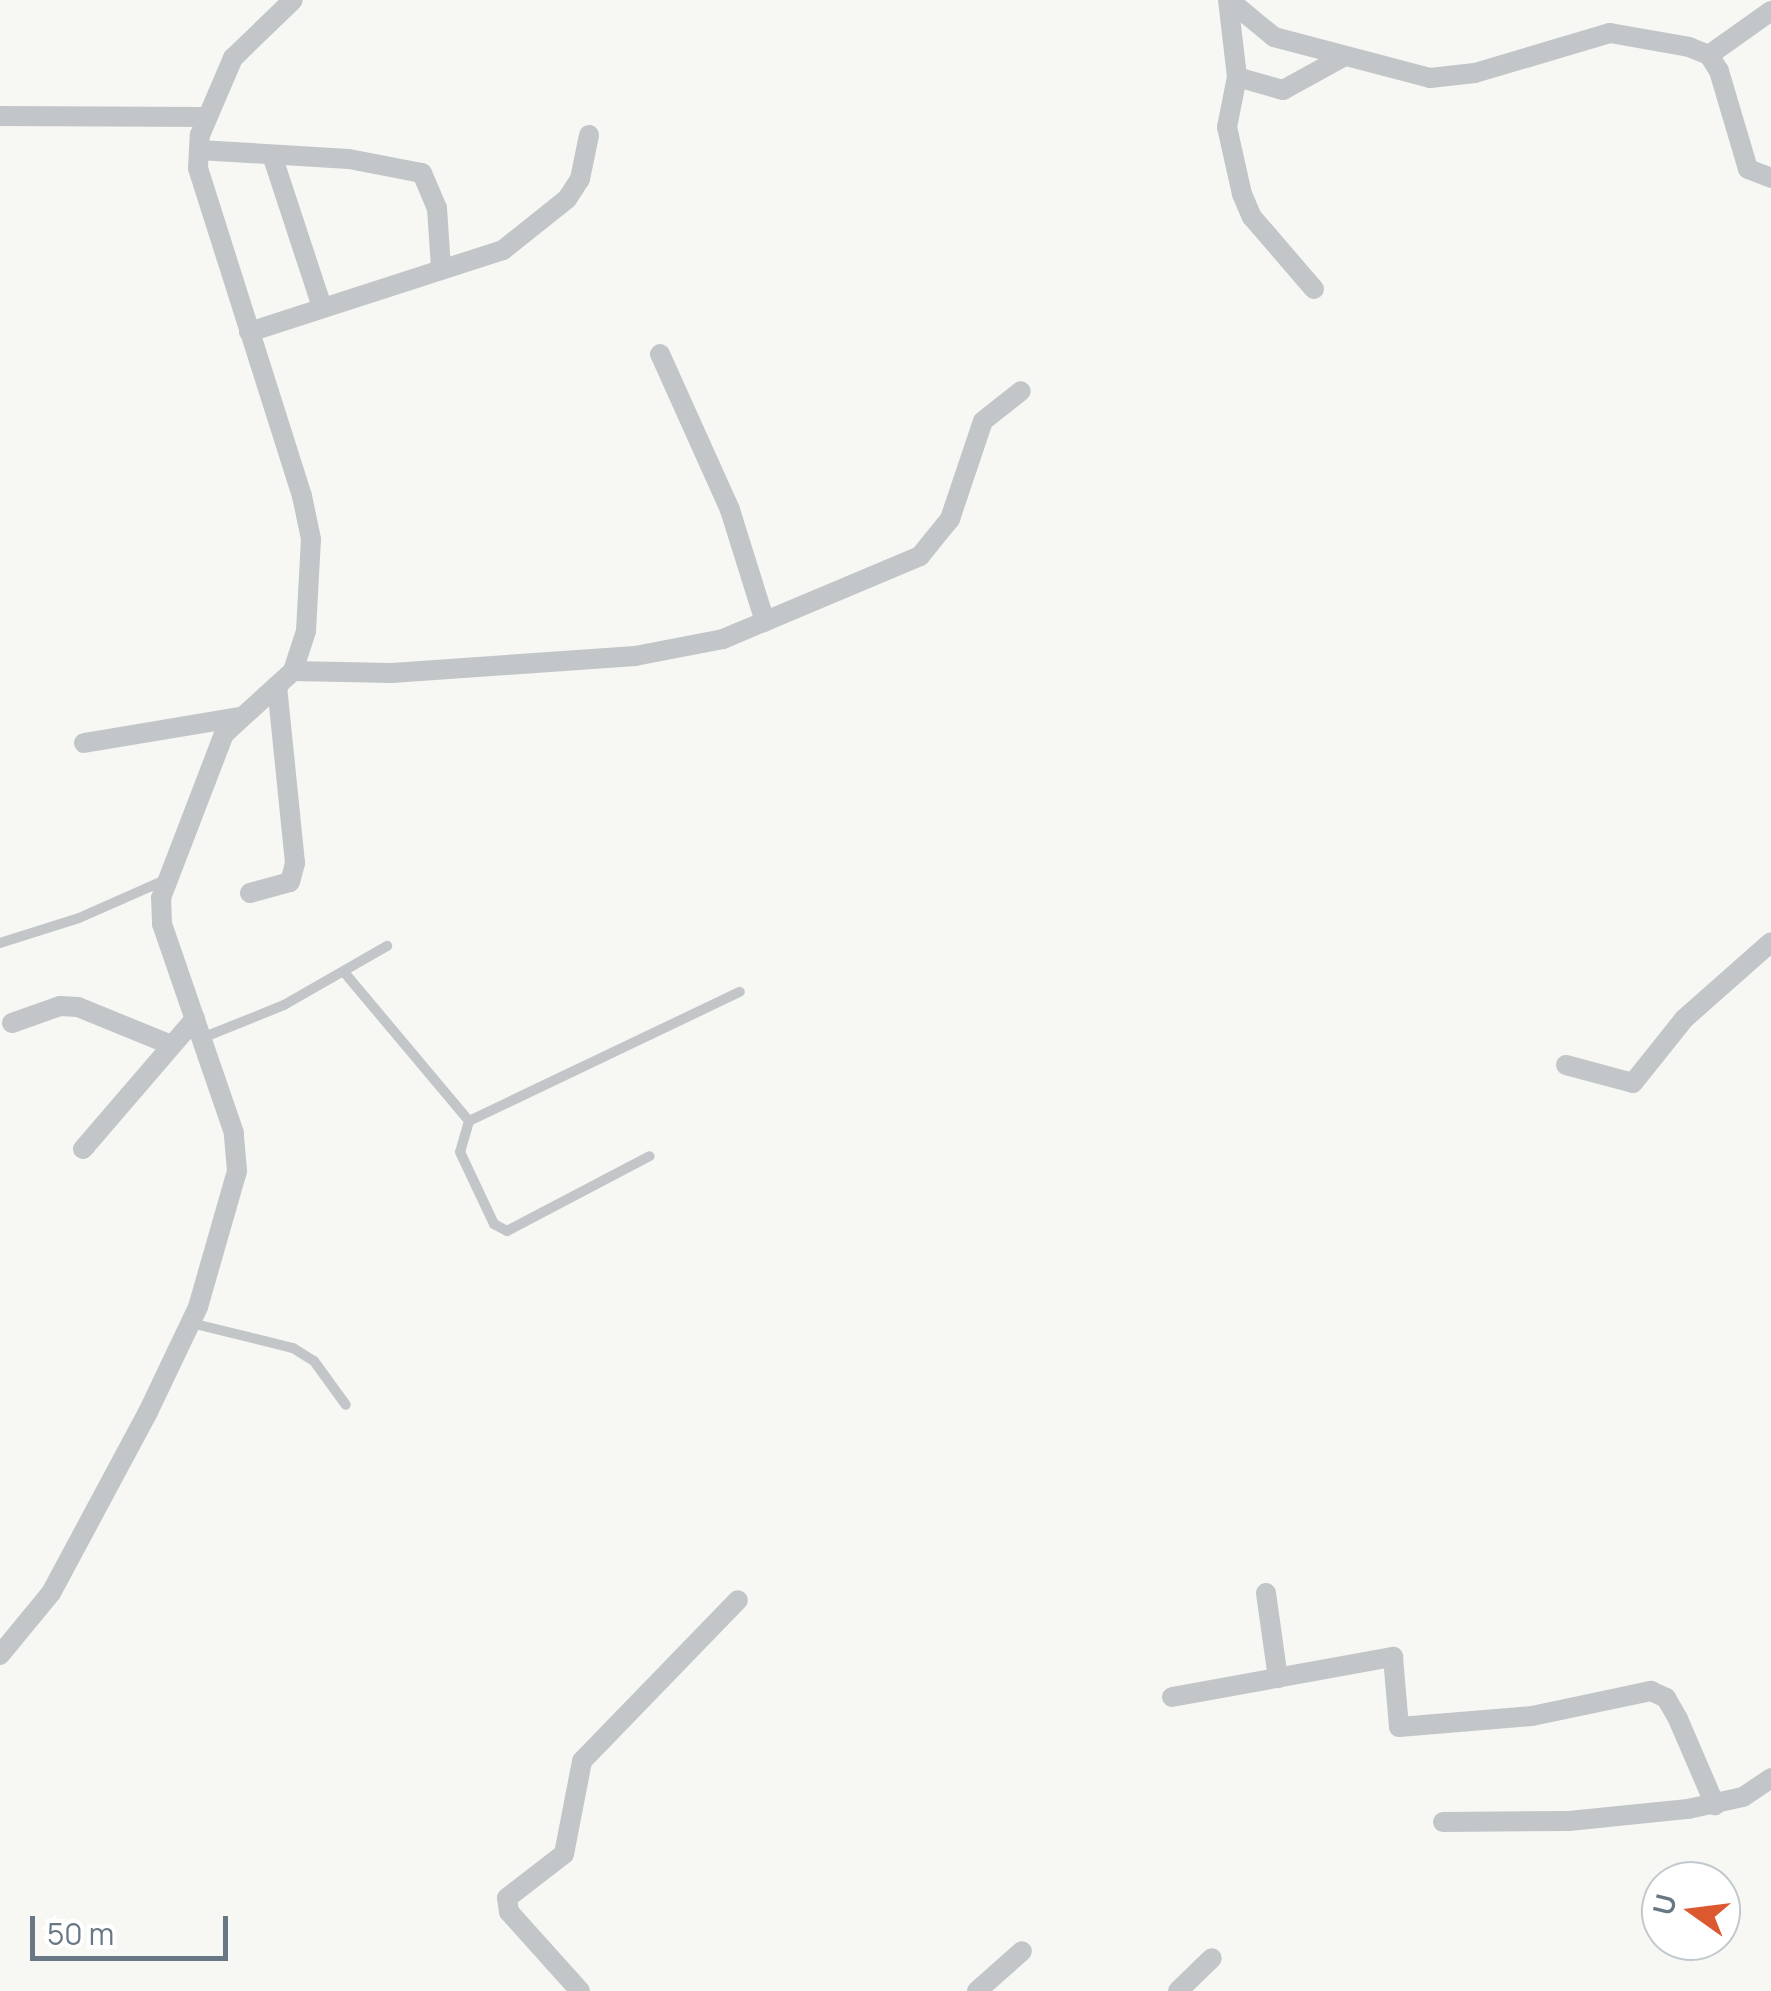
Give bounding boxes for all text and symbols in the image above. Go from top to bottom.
north arrow [1641,1861,1741,1961]
text: U [1643,1890,1685,1919]
scale bar [35,1896,232,1958]
text: 50 m [47,1913,114,1954]

